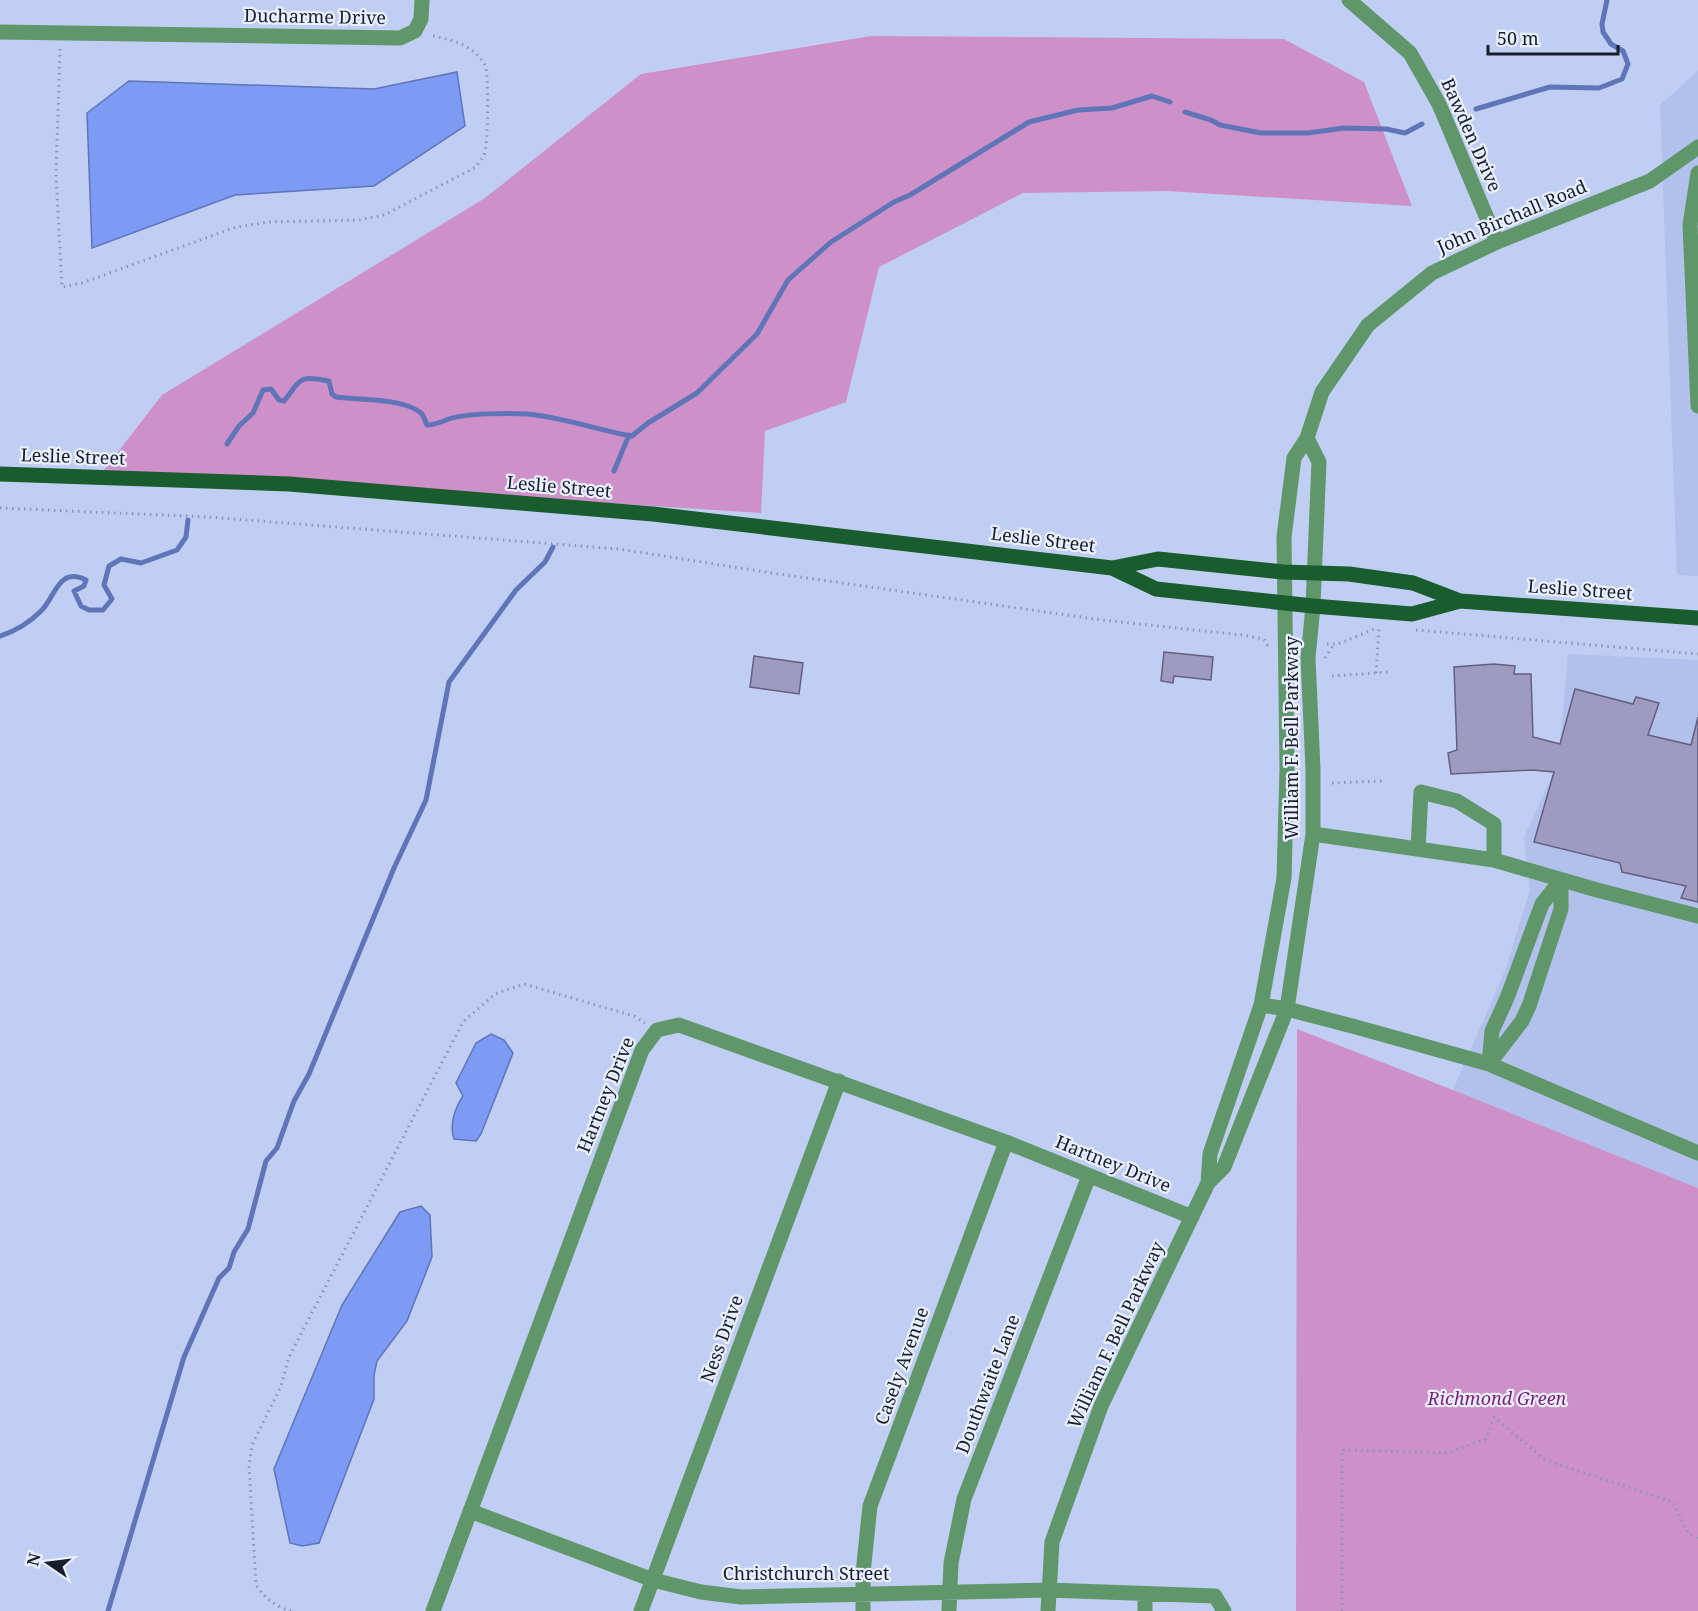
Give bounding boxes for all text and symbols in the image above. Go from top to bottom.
street label: Ducharme Drive [244,3,386,29]
scale bar [1488,18,1618,56]
text: 50 m [1497,26,1539,50]
street label: Bawden Drive [1436,74,1508,195]
street label: John Birchall Road [1432,174,1590,259]
street label: Leslie Street [20,442,126,470]
street label: Leslie Street [506,469,612,503]
street label: Leslie Street [990,521,1097,557]
street label: Leslie Street [1527,573,1633,605]
street label: William F. Bell Parkway [1279,635,1303,840]
street label: Hartney Drive [571,1033,639,1156]
street label: Hartney Drive [1052,1129,1175,1197]
street label: William F. Bell Parkway [1061,1236,1169,1432]
street label: Ness Drive [694,1291,748,1386]
street label: Casely Avenue [869,1303,933,1428]
street label: Douthwaite Lane [949,1311,1025,1457]
park label: Richmond Green [1427,1386,1567,1410]
north arrow [18,1533,78,1593]
text: N [21,1550,46,1568]
street label: Christchurch Street [723,1561,889,1585]

